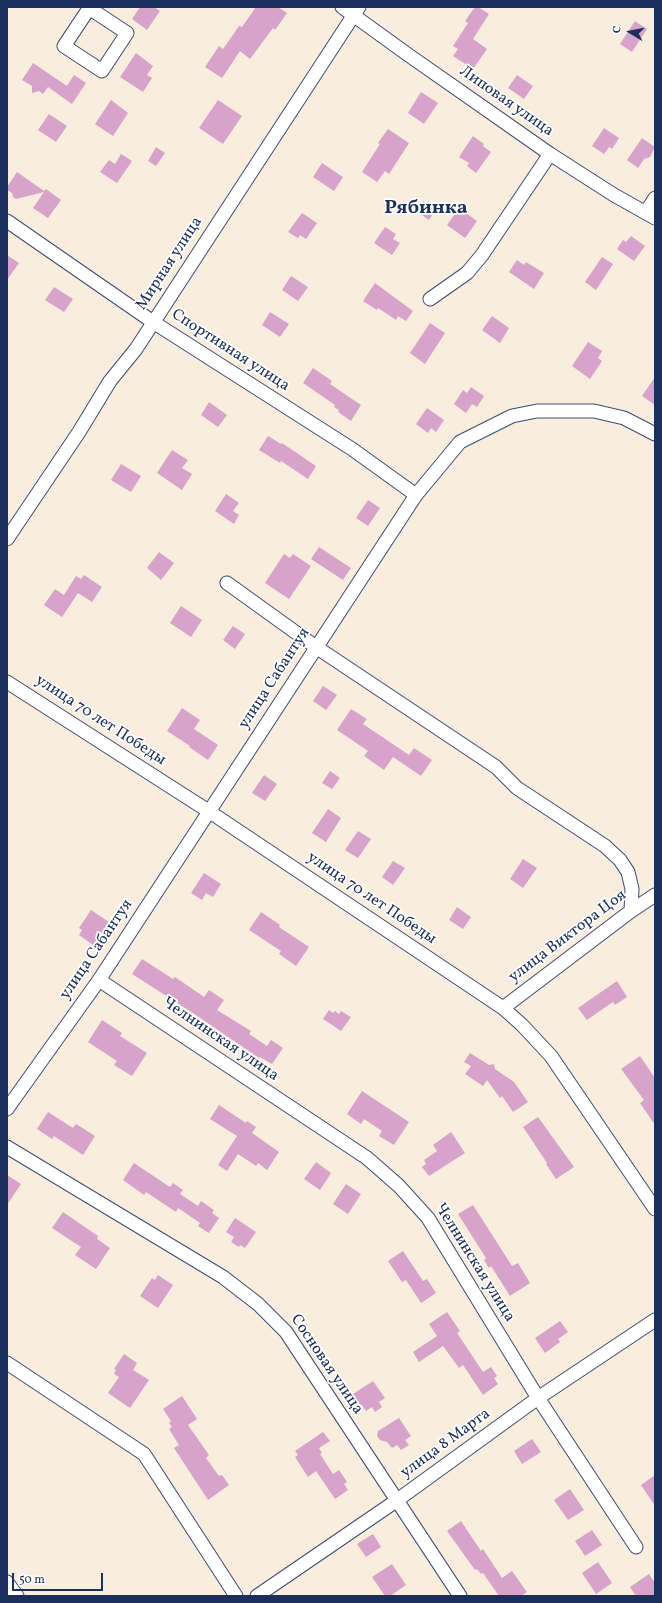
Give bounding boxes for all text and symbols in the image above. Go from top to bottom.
north arrow [610,12,650,52]
text: С [610,25,626,35]
street label: Липовая улица [455,62,557,142]
district label: Рябинка [384,197,468,221]
street label: Мирная улица [133,214,207,314]
street label: Спортивная улица [167,306,293,396]
street label: улица Сабантуя [235,625,315,733]
street label: улица 70 лет Победы [31,672,169,770]
street label: улица 70 лет Победы [303,849,439,949]
street label: улица Виктора Цоя [505,887,631,987]
street label: улица Сабантуя [56,896,138,1004]
street label: Челнинская улица [158,994,282,1086]
street label: Челнинская улица [430,1200,518,1326]
street label: Сосновая улица [285,1311,367,1419]
street label: улица 8 Марта [397,1405,495,1483]
scale bar [14,1565,105,1591]
text: 50 m [19,1572,45,1588]

